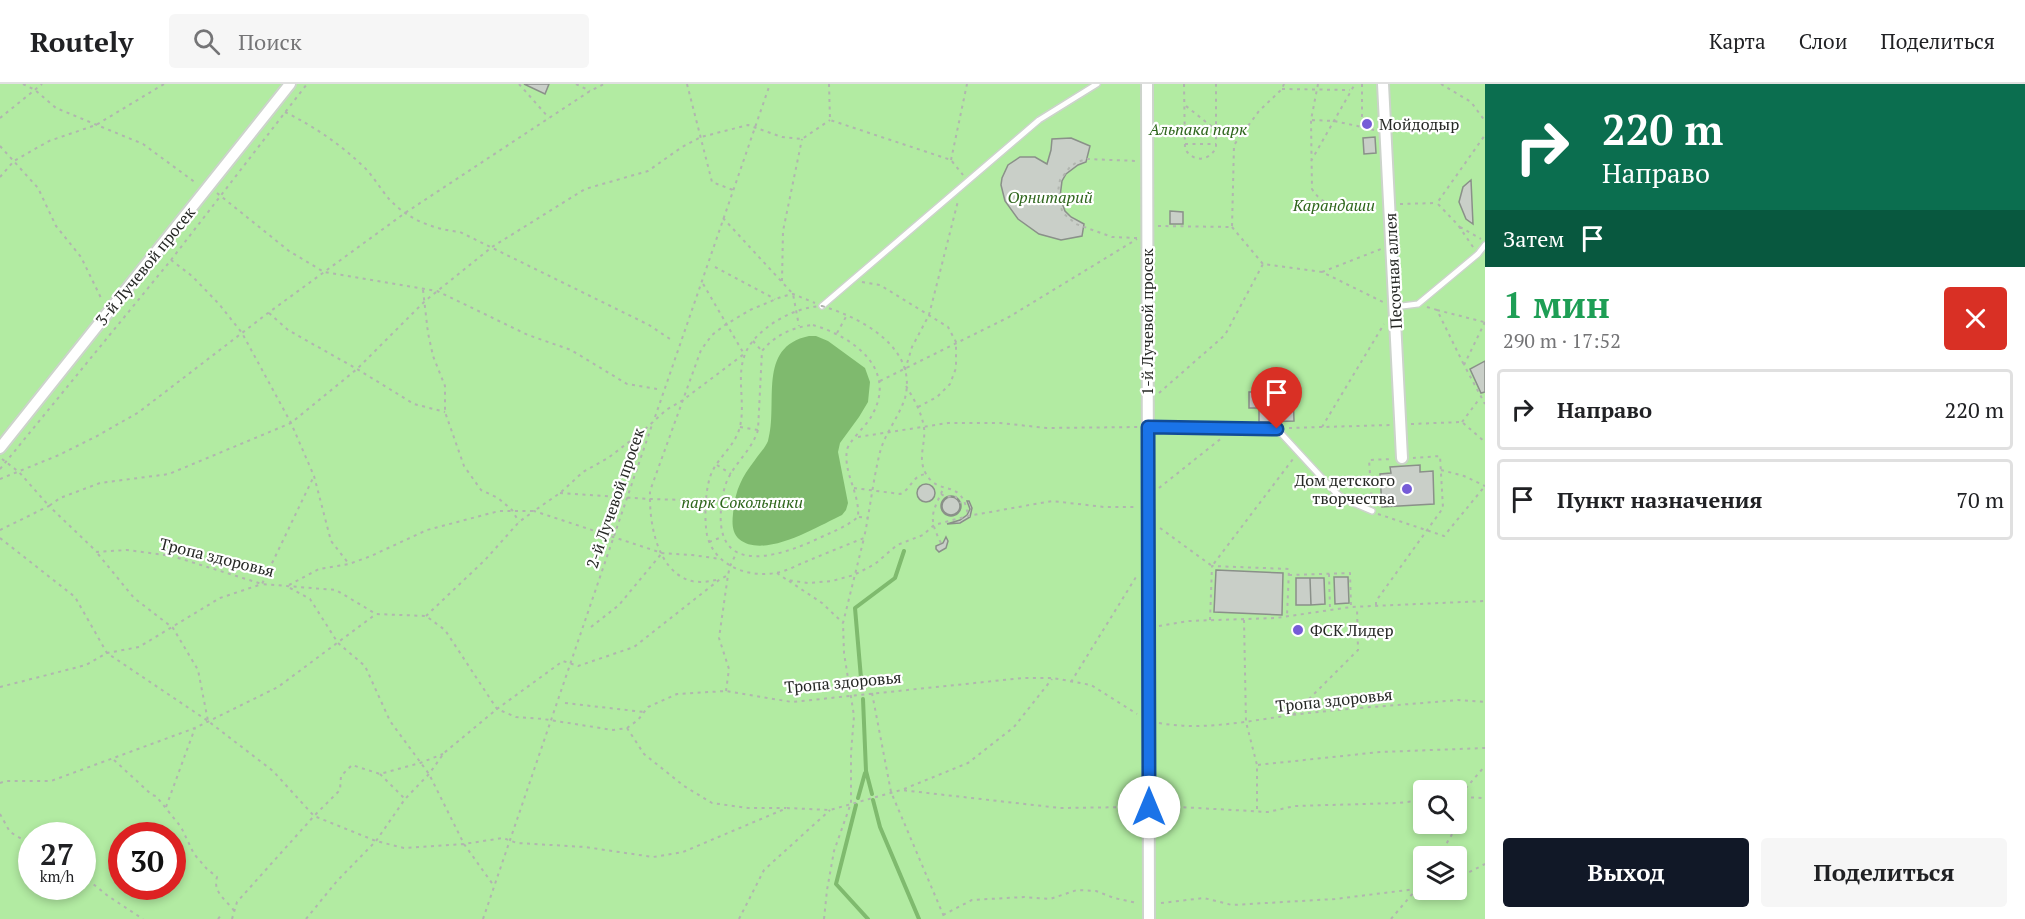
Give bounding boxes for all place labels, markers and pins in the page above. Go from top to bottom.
place label: Мойдодыр [1379,113,1459,135]
marker: Мойдодыр [1360,117,1374,131]
pin [1251,367,1302,429]
place label: Дом детского творчества [1294,469,1395,509]
marker: Дом детского творчества [1400,482,1414,496]
place label: ФСК Лидер [1310,619,1394,641]
marker: ФСК Лидер [1291,623,1305,637]

